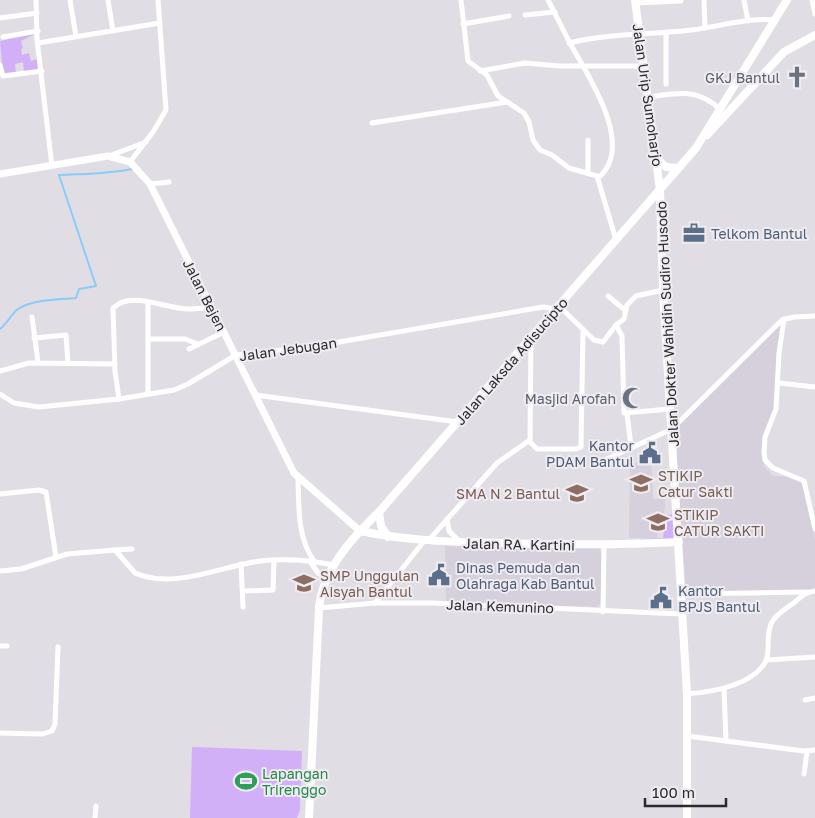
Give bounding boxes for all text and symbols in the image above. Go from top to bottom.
street label: Jalan Urip Sumoharjo [630,22,666,168]
church icon: GKJ Bantul [784,64,810,90]
place label: GKJ Bantul [705,69,780,86]
street label: Jalan Dokter Wahidin Sudiro Husodo [652,201,682,447]
office icon: Telkom Bantul [681,220,707,246]
place label: Telkom Bantul [711,225,807,242]
street label: Jalan Bejen [180,256,230,334]
street label: Jalan Laksda Adisucipto [451,294,571,428]
street label: Jalan Jebugan [238,334,338,364]
mosque icon: Masjid Arofah [620,385,646,411]
place label: Masjid Arofah [525,390,616,407]
place label: Kantor PDAM Bantul [546,437,635,470]
public building icon: Kantor PDAM Bantul [637,440,663,466]
place label: STiKIP Catur Sakti [658,467,733,500]
school or university icon: STiKIP Catur Sakti [628,470,654,496]
school or university icon: SMA N 2 Bantul [564,480,590,506]
place label: SMA N 2 Bantul [456,485,560,502]
place label: STiKIP CATUR SAKTI [674,506,764,539]
school or university icon: STiKIP CATUR SAKTI [645,509,671,535]
street label: Jalan RA. Kartini [463,535,575,553]
place label: Dinas Pemuda dan Olahraga Kab Bantul [456,559,594,592]
public building icon: Dinas Pemuda dan Olahraga Kab Bantul [426,562,452,588]
place label: SMP Unggulan Aisyah Bantul [320,567,419,600]
school or university icon: SMP Unggulan Aisyah Bantul [291,570,317,596]
place label: Kantor BPJS Bantul [678,582,760,615]
public building icon: Kantor BPJS Bantul [648,585,674,611]
street label: Jalan Kemunino [446,596,554,616]
place label: Lapangan Trirenggo [262,765,328,798]
sports icon: Lapangan Trirenggo [233,768,259,794]
scale bar [645,776,726,808]
text: 100 m [652,783,695,801]

